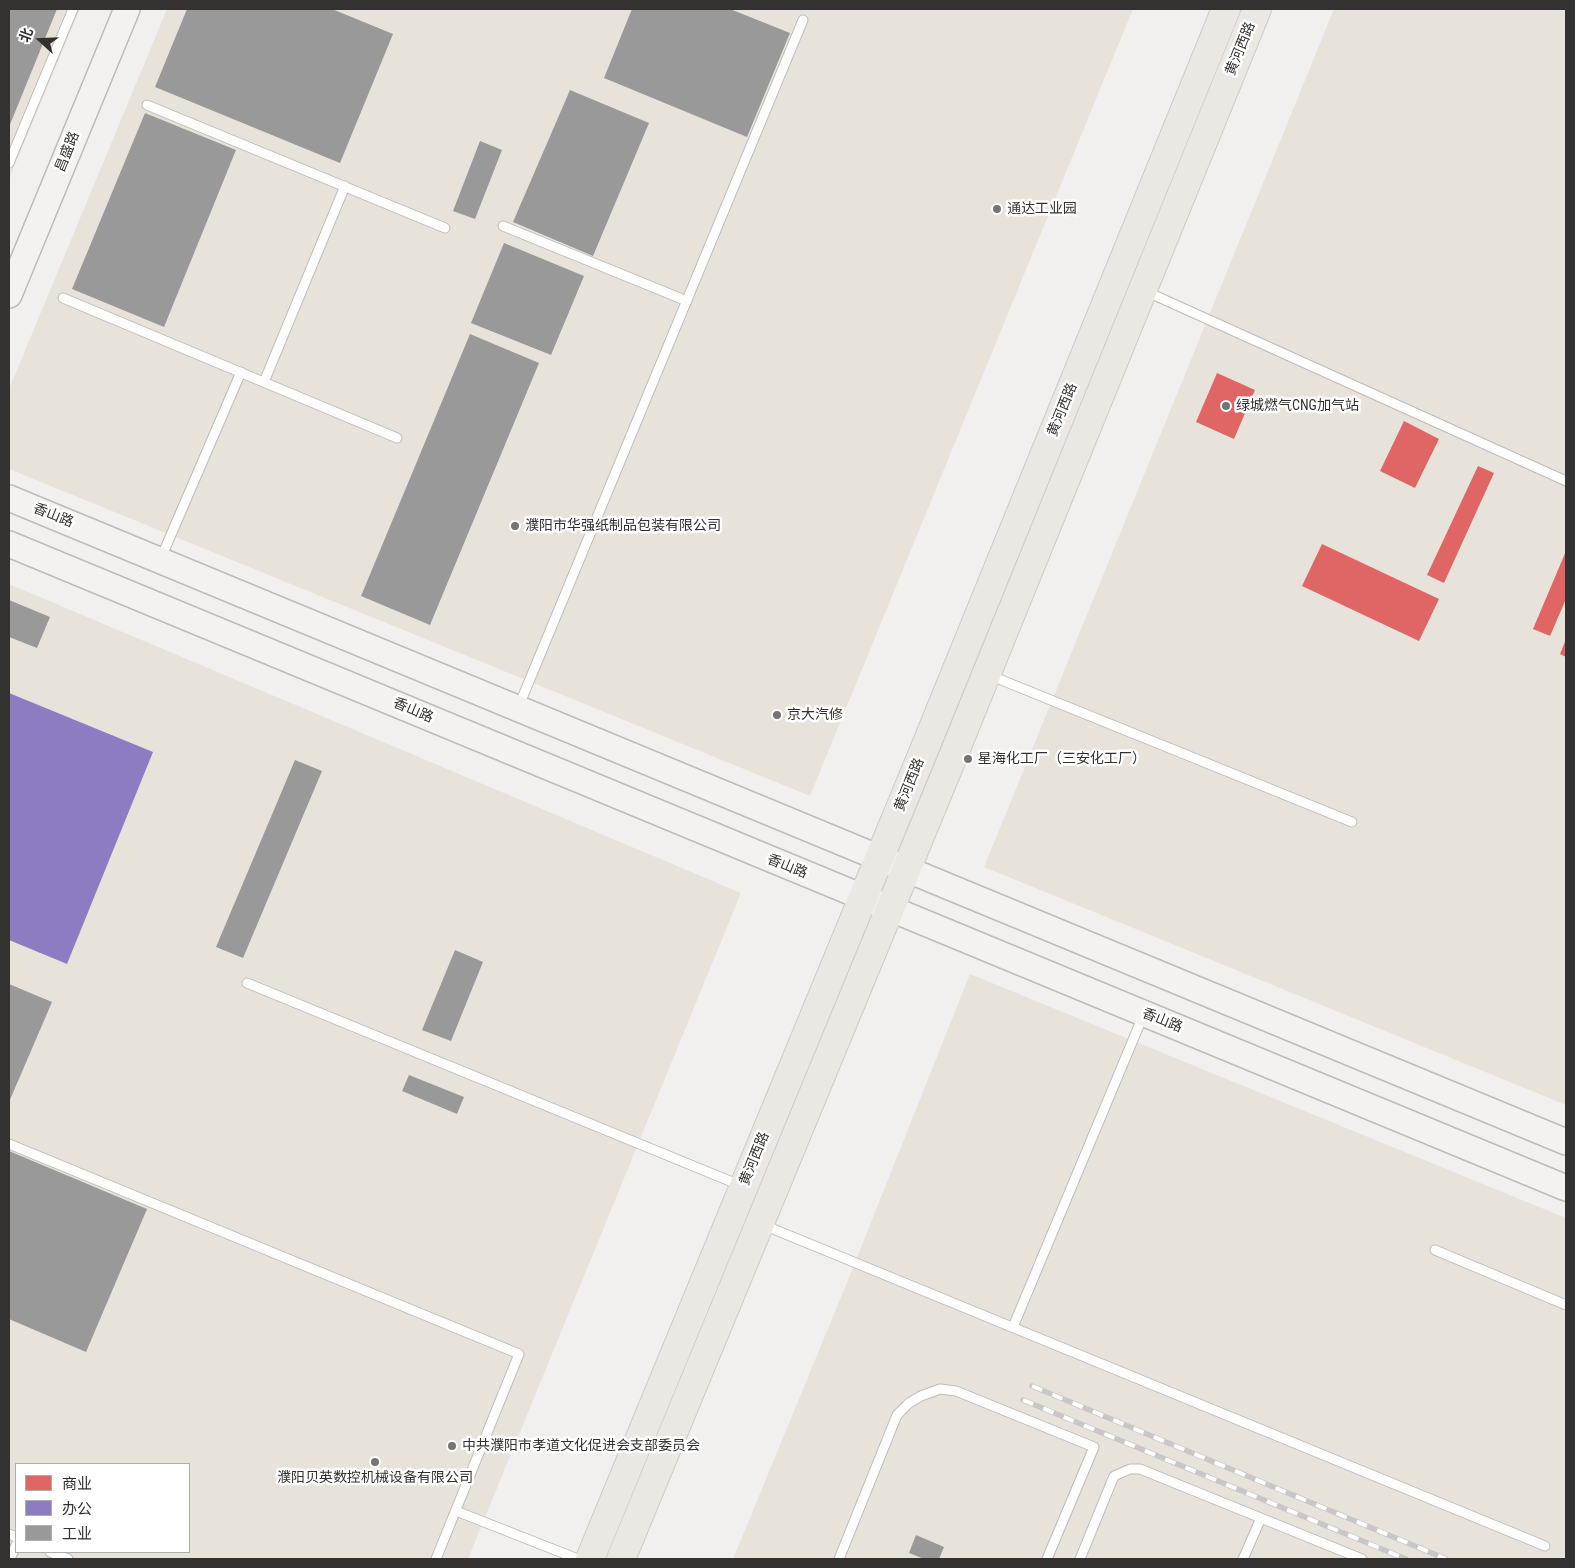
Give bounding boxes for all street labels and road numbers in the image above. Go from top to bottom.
street label: 黄河西路 [1223,20,1259,78]
street label: 昌盛路 [52,129,84,175]
street label: 黄河西路 [1045,381,1081,439]
street label: 香山路 [30,500,76,532]
street label: 香山路 [390,695,436,727]
street label: 黄河西路 [892,756,928,814]
street label: 香山路 [764,851,810,883]
street label: 香山路 [1139,1005,1185,1037]
street label: 黄河西路 [737,1130,773,1188]

